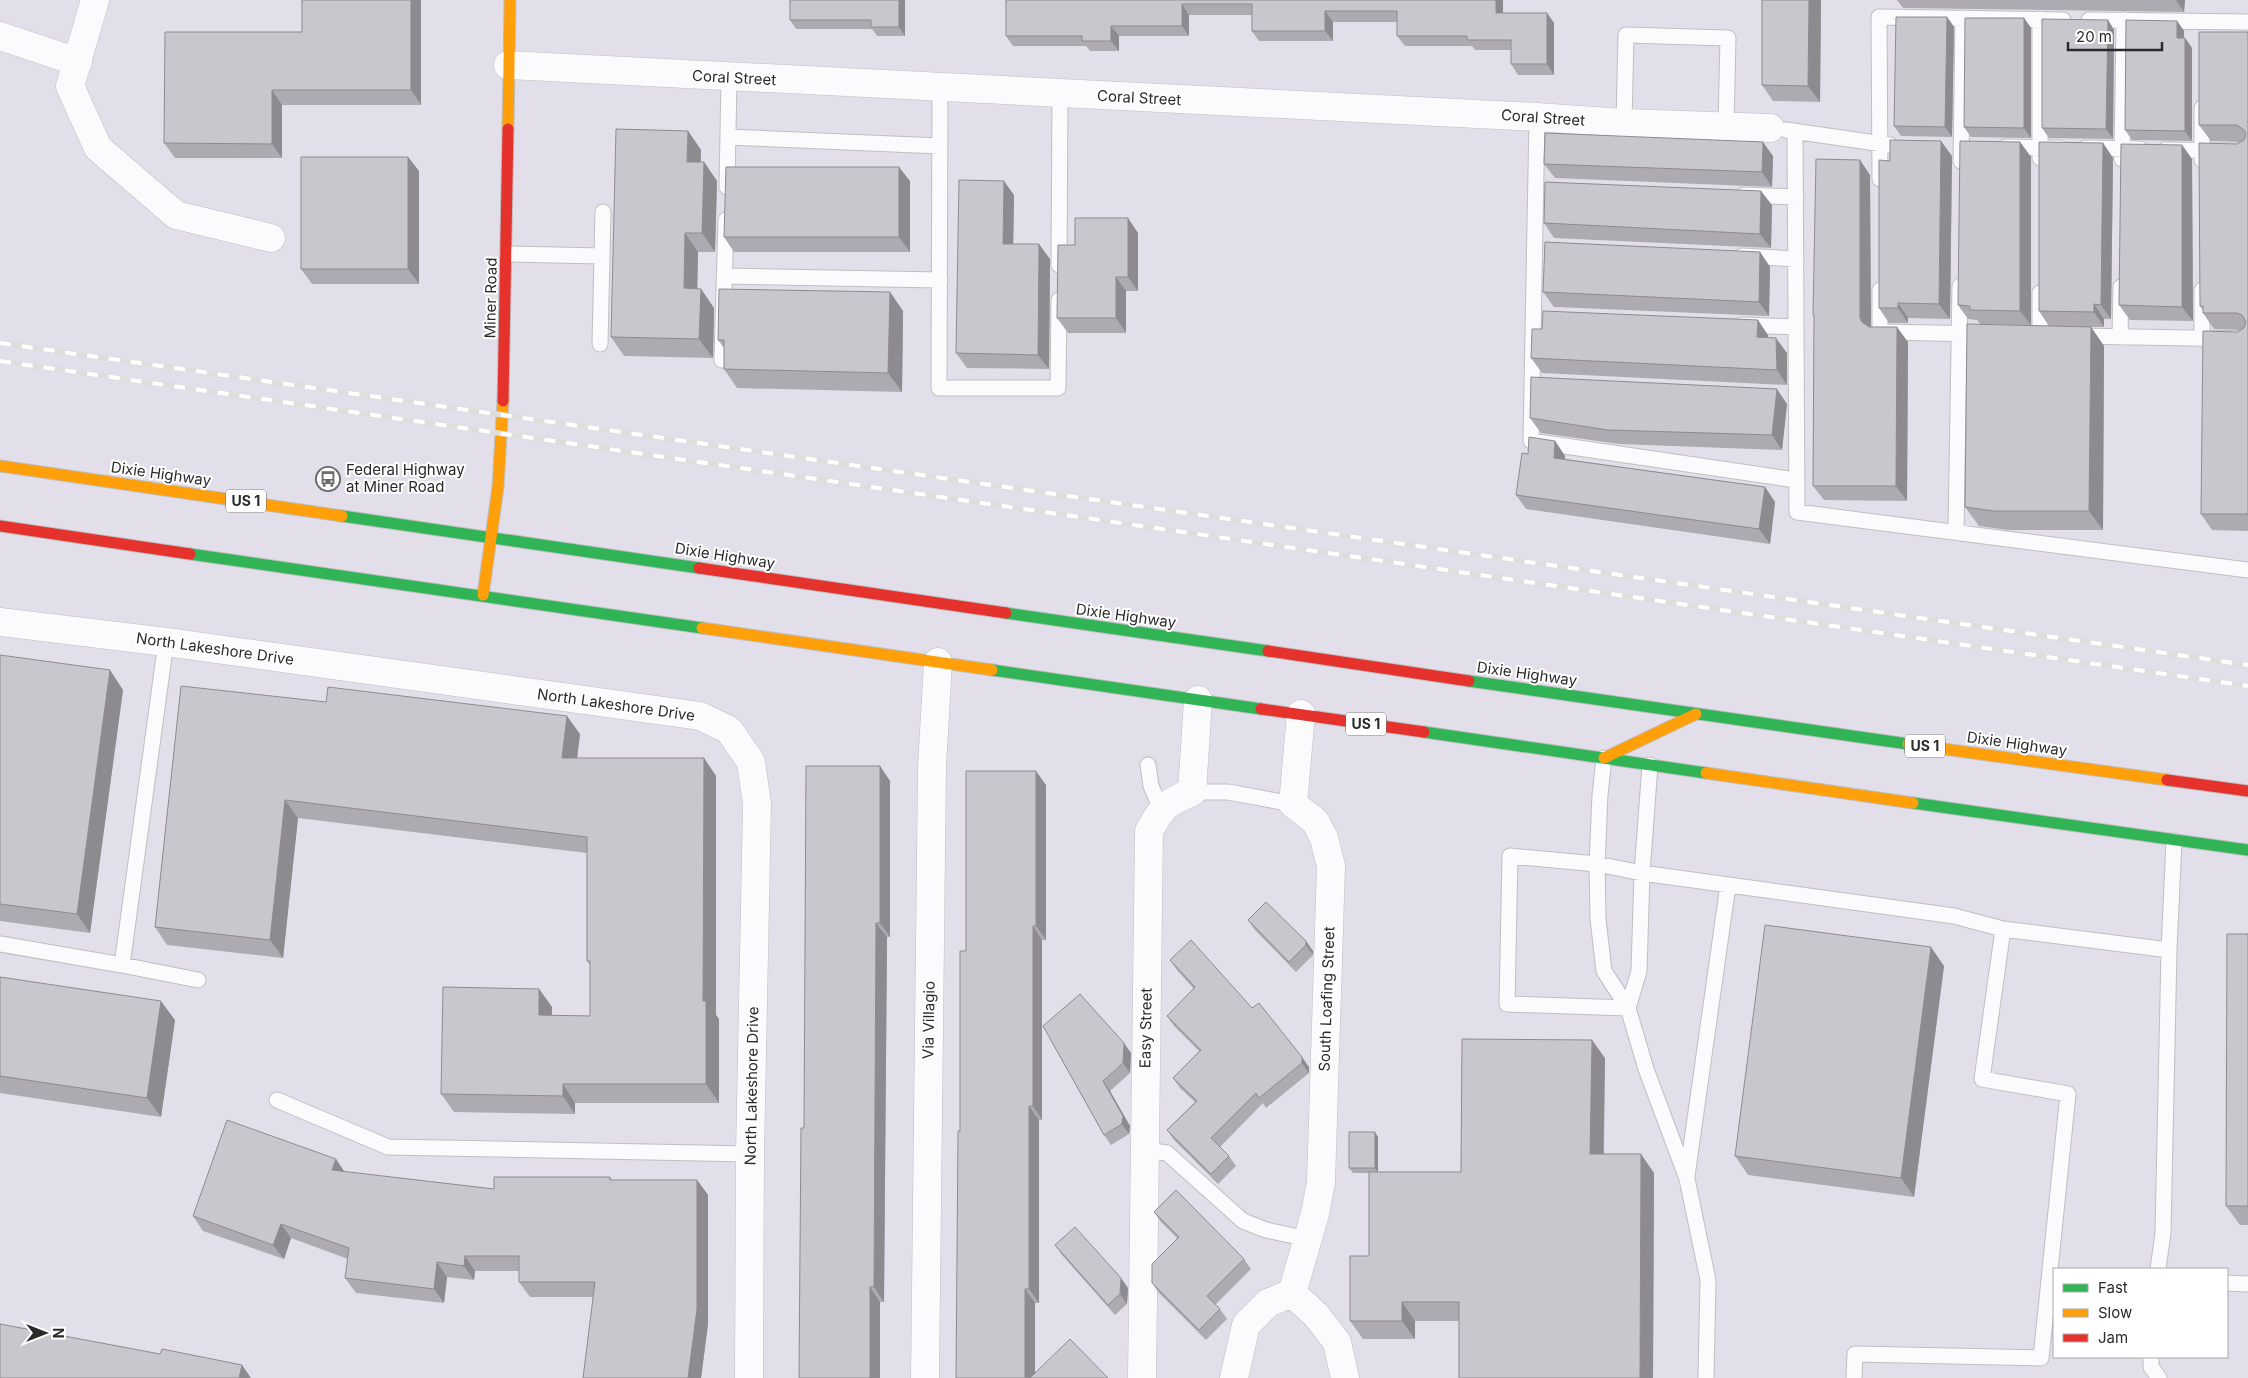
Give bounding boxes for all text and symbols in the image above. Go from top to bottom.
scale bar [2068,20,2162,52]
text: 20 m [2076,27,2112,46]
street label: Coral Street [691,66,777,89]
street label: Coral Street [1096,86,1182,109]
street label: Coral Street [1500,105,1586,130]
street label: Miner Road [480,257,501,339]
street label: Dixie Highway [110,457,213,490]
place label: Federal Highway at Miner Road [346,460,465,496]
bus stop icon: Federal Highway at Miner Road [315,466,341,492]
road number: US 1 [226,490,266,512]
street label: Dixie Highway [674,538,777,573]
street label: Dixie Highway [1075,599,1178,632]
street label: North Lakeshore Drive [135,628,295,669]
street label: Dixie Highway [1476,657,1579,690]
street label: North Lakeshore Drive [536,684,696,725]
road number: US 1 [1346,712,1386,736]
street label: Dixie Highway [1966,727,2069,760]
road number: US 1 [1905,734,1945,758]
street label: South Loafing Street [1314,926,1339,1072]
street label: Via Villagio [918,981,939,1059]
street label: Easy Street [1135,988,1156,1068]
street label: North Lakeshore Drive [741,1006,762,1166]
legend [2053,1268,2228,1358]
text: Fast [2098,1278,2128,1297]
text: Slow [2098,1303,2132,1322]
north arrow [20,1308,70,1358]
text: N [50,1328,67,1338]
text: Jam [2098,1328,2128,1347]

